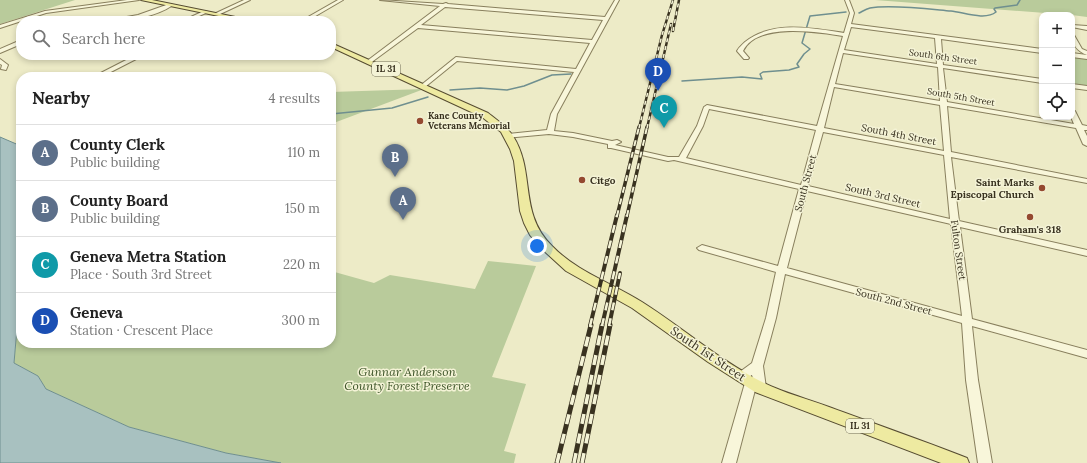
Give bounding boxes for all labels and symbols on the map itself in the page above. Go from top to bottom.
street label: South 6th Street [908,46,978,67]
pin: D [645,58,671,91]
road number: IL 31 [372,62,400,76]
street label: South 5th Street [926,85,996,108]
pin: C [651,95,677,128]
place label: Kane County Veterans Memorial [428,110,510,131]
marker: Kane County Veterans Memorial [415,116,425,126]
street label: South 4th Street [860,121,938,148]
pin: B [382,144,408,177]
street label: South Street [792,153,819,213]
place label: Citgo [590,174,616,187]
marker: Citgo [577,175,587,185]
place label: Saint Marks Episcopal Church [951,176,1035,201]
street label: South 3rd Street [844,181,922,210]
marker: Saint Marks Episcopal Church [1037,183,1047,193]
pin: A [390,187,416,220]
marker: Graham's 318 [1025,212,1035,222]
street label: Fulton Street [948,219,969,281]
place label: Graham's 318 [999,223,1062,236]
your location [527,236,547,256]
street label: South 2nd Street [854,285,934,318]
street label: South 1st Street [668,323,749,385]
park label: Gunnar Anderson County Forest Preserve [344,364,470,393]
road number: IL 31 [846,419,874,433]

